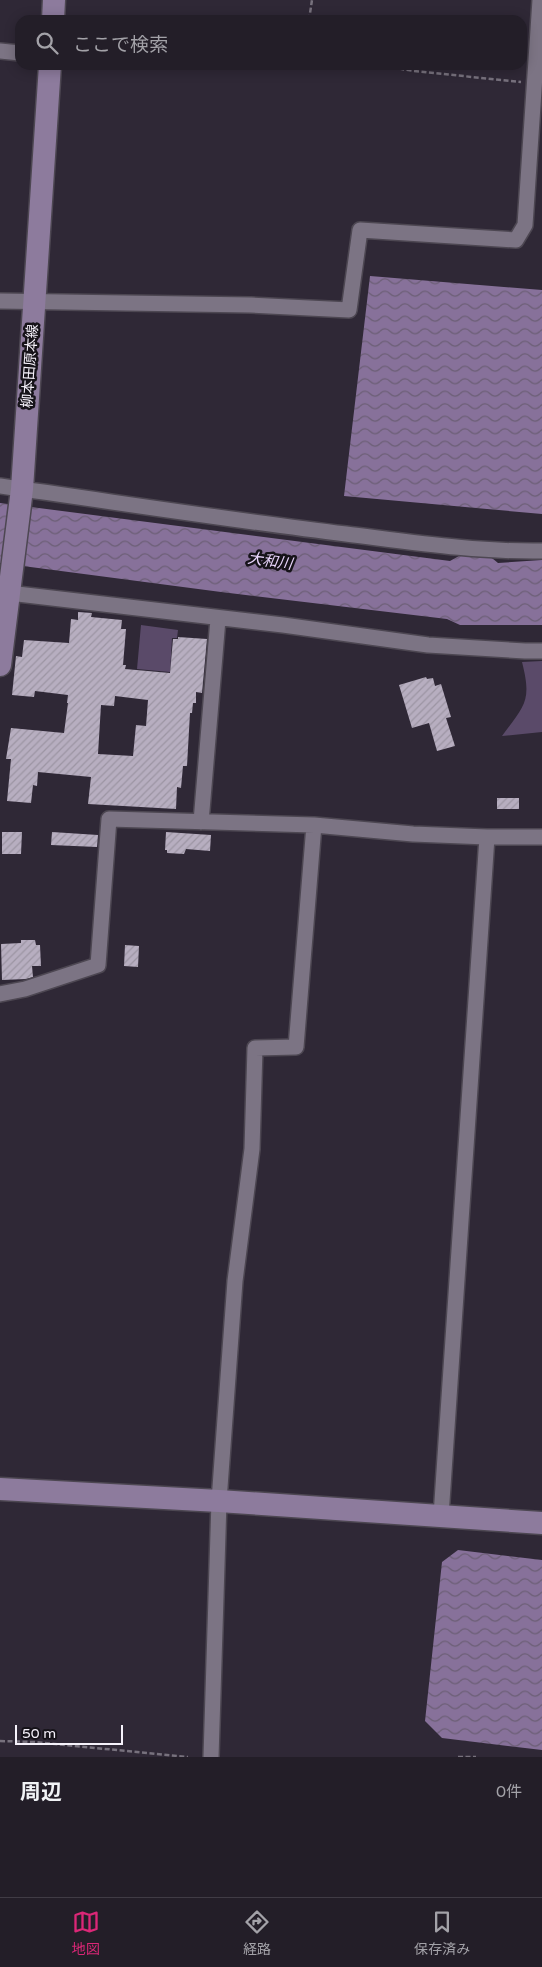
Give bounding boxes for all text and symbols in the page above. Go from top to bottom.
search box [15,15,527,70]
icon: search [33,29,61,57]
text: ここで検索 [73,34,168,56]
street label: 柳本田原本線 [19,324,41,408]
water label: 大和川 [246,549,296,573]
scale bar [15,1722,122,1745]
text: 50 m [22,1725,56,1742]
text: 周辺 [20,1780,62,1805]
text: 0件 [496,1782,522,1802]
tab: 地図 [72,1908,100,1958]
tab: 経路 [243,1908,271,1958]
tab: 保存済み [414,1908,470,1958]

